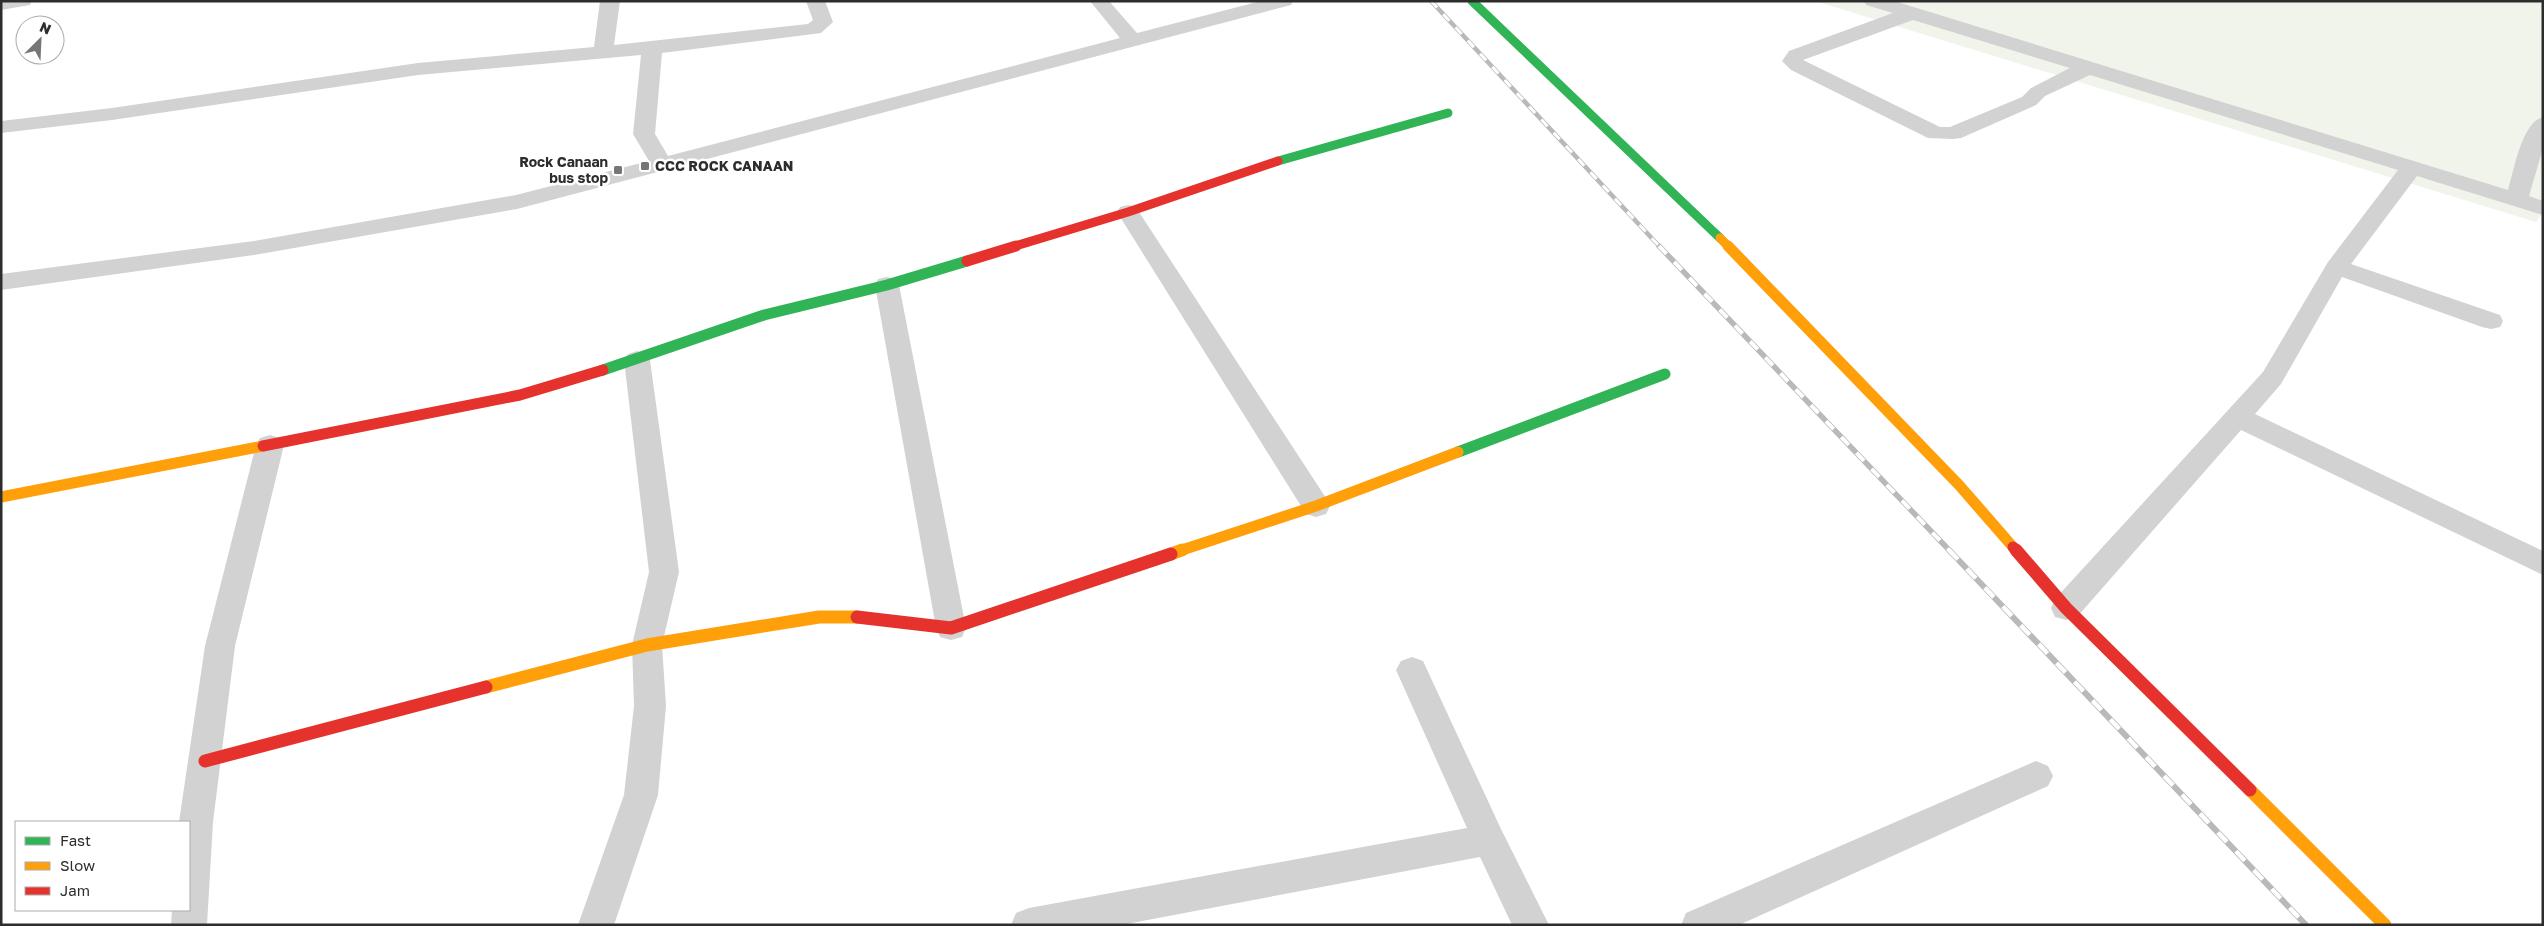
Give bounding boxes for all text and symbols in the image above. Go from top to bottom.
north arrow [15,15,65,65]
text: N [37,18,54,38]
place label: Rock Canaan bus stop [519,153,608,186]
place label: CCC ROCK CANAAN [655,157,793,174]
marker: CCC ROCK CANAAN [639,160,651,172]
marker: Rock Canaan bus stop [612,164,624,176]
legend [15,821,190,911]
text: Fast [60,831,91,849]
text: Slow [60,856,95,874]
text: Jam [60,881,90,899]

